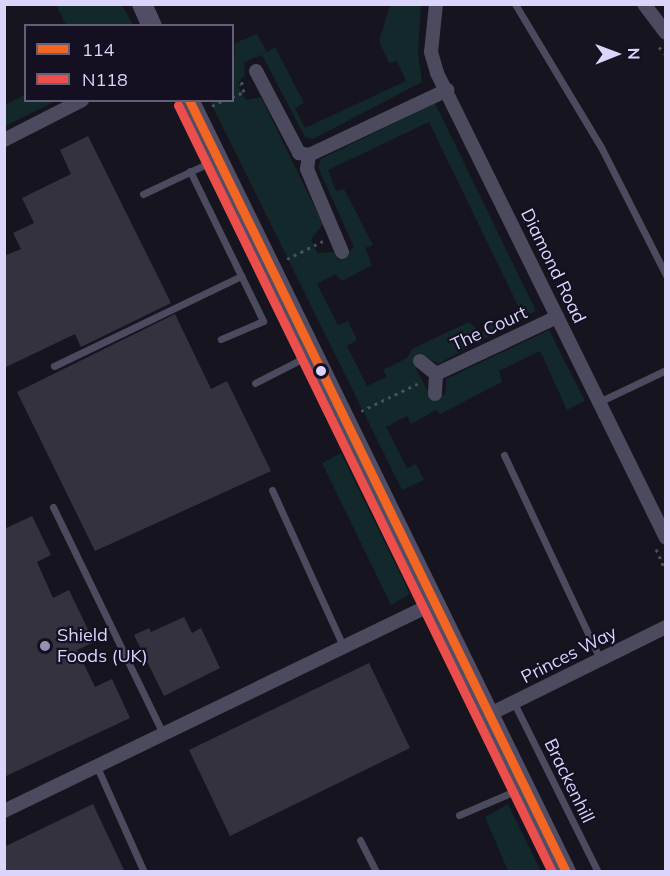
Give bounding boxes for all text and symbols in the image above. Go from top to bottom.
legend [24,24,234,102]
north arrow [586,24,646,84]
text: 114 [82,38,114,61]
text: N [624,47,644,60]
text: N118 [82,68,128,91]
street label: Diamond Road [516,205,590,327]
street label: The Court [447,302,531,356]
unlabelled marker [315,365,327,377]
street label: Princes Way [518,622,620,688]
place label: Shield Foods (UK) [57,625,148,668]
marker: Shield Foods (UK) [38,639,52,653]
street label: Brackenhill [539,735,599,827]

